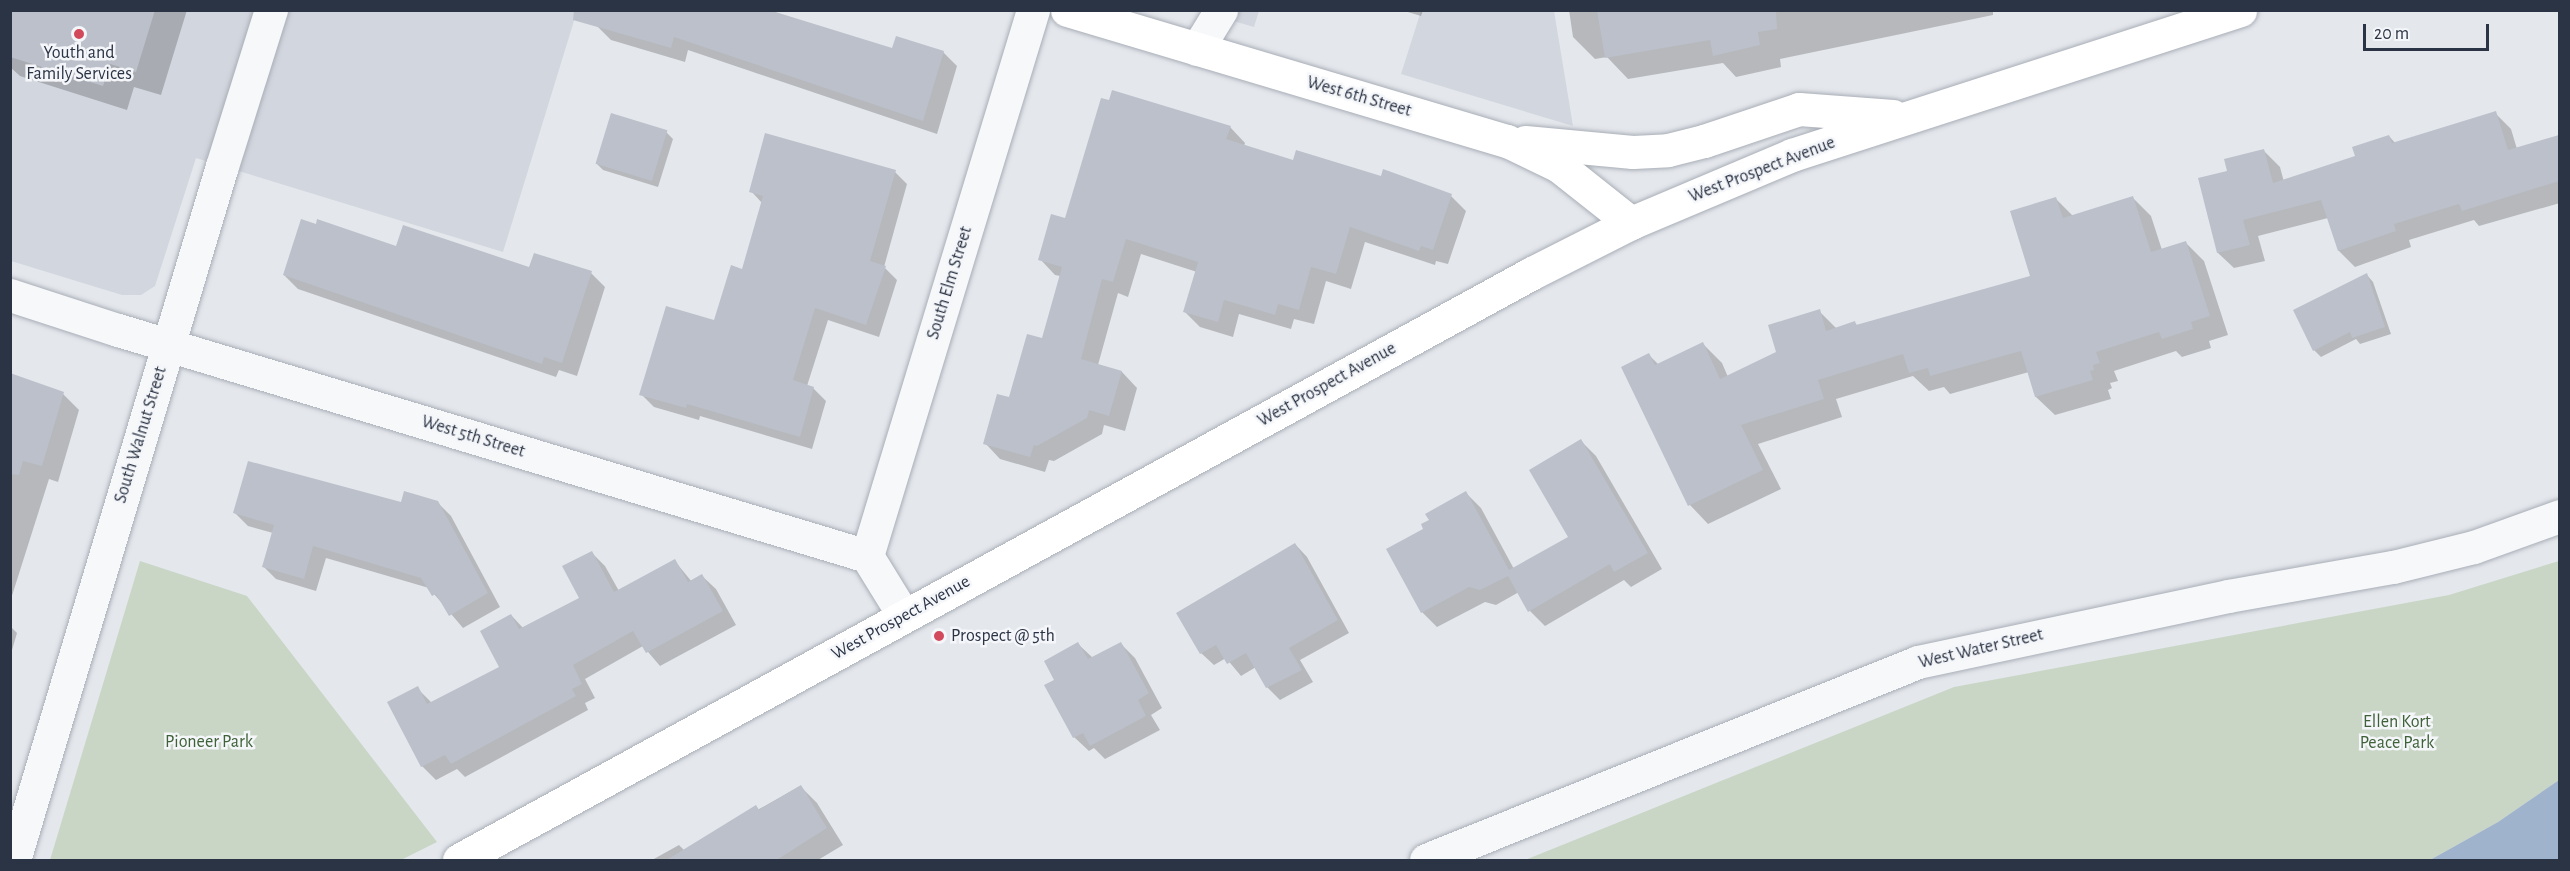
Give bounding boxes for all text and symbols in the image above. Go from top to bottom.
scale bar [2366,12,2492,50]
text: 20 m [2374,25,2409,43]
marker: Youth and Family Services [72,27,86,41]
place label: Youth and Family Services [26,43,132,86]
street label: West 6th Street [1304,72,1414,122]
street label: West Prospect Avenue [1686,132,1838,208]
street label: South Elm Street [923,224,977,342]
street label: West Prospect Avenue [1254,338,1400,432]
street label: South Walnut Street [110,364,172,506]
street label: West 5th Street [419,411,527,463]
street label: West Prospect Avenue [828,571,974,665]
street label: West Water Street [1917,624,2045,674]
place label: Prospect @ 5th [951,625,1055,647]
marker: Prospect @ 5th [932,629,946,643]
park label: Ellen Kort Peace Park [2360,712,2434,754]
park label: Pioneer Park [165,731,253,753]

